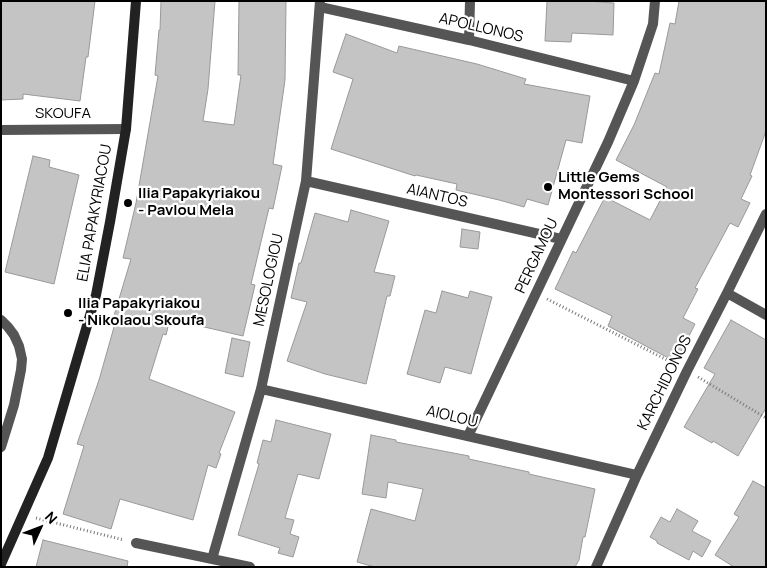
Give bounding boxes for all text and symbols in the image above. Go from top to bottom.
street label: APOLLONOS [437,10,525,46]
street label: SKOUFA [35,105,91,123]
street label: ELIA PAPAKYRIACOU [74,143,116,283]
place label: Little Gems Montessori School [558,169,694,204]
street label: AIANTOS [405,180,469,212]
marker: Little Gems Montessori School [542,181,554,193]
place label: Ilia Papakyriakou - Pavlou Mela [138,185,260,220]
marker: Ilia Papakyriakou - Pavlou Mela [122,197,134,209]
street label: PERGAMOU [512,216,562,296]
street label: MESOLOGIOU [250,232,288,328]
place label: Ilia Papakyriakou - Nikolaou Skoufa [78,295,204,330]
marker: Ilia Papakyriakou - Nikolaou Skoufa [62,307,74,319]
street label: KARCHIDONOS [634,333,696,433]
street label: AIOLOU [424,402,480,432]
north arrow [15,503,65,553]
text: N [41,507,62,528]

